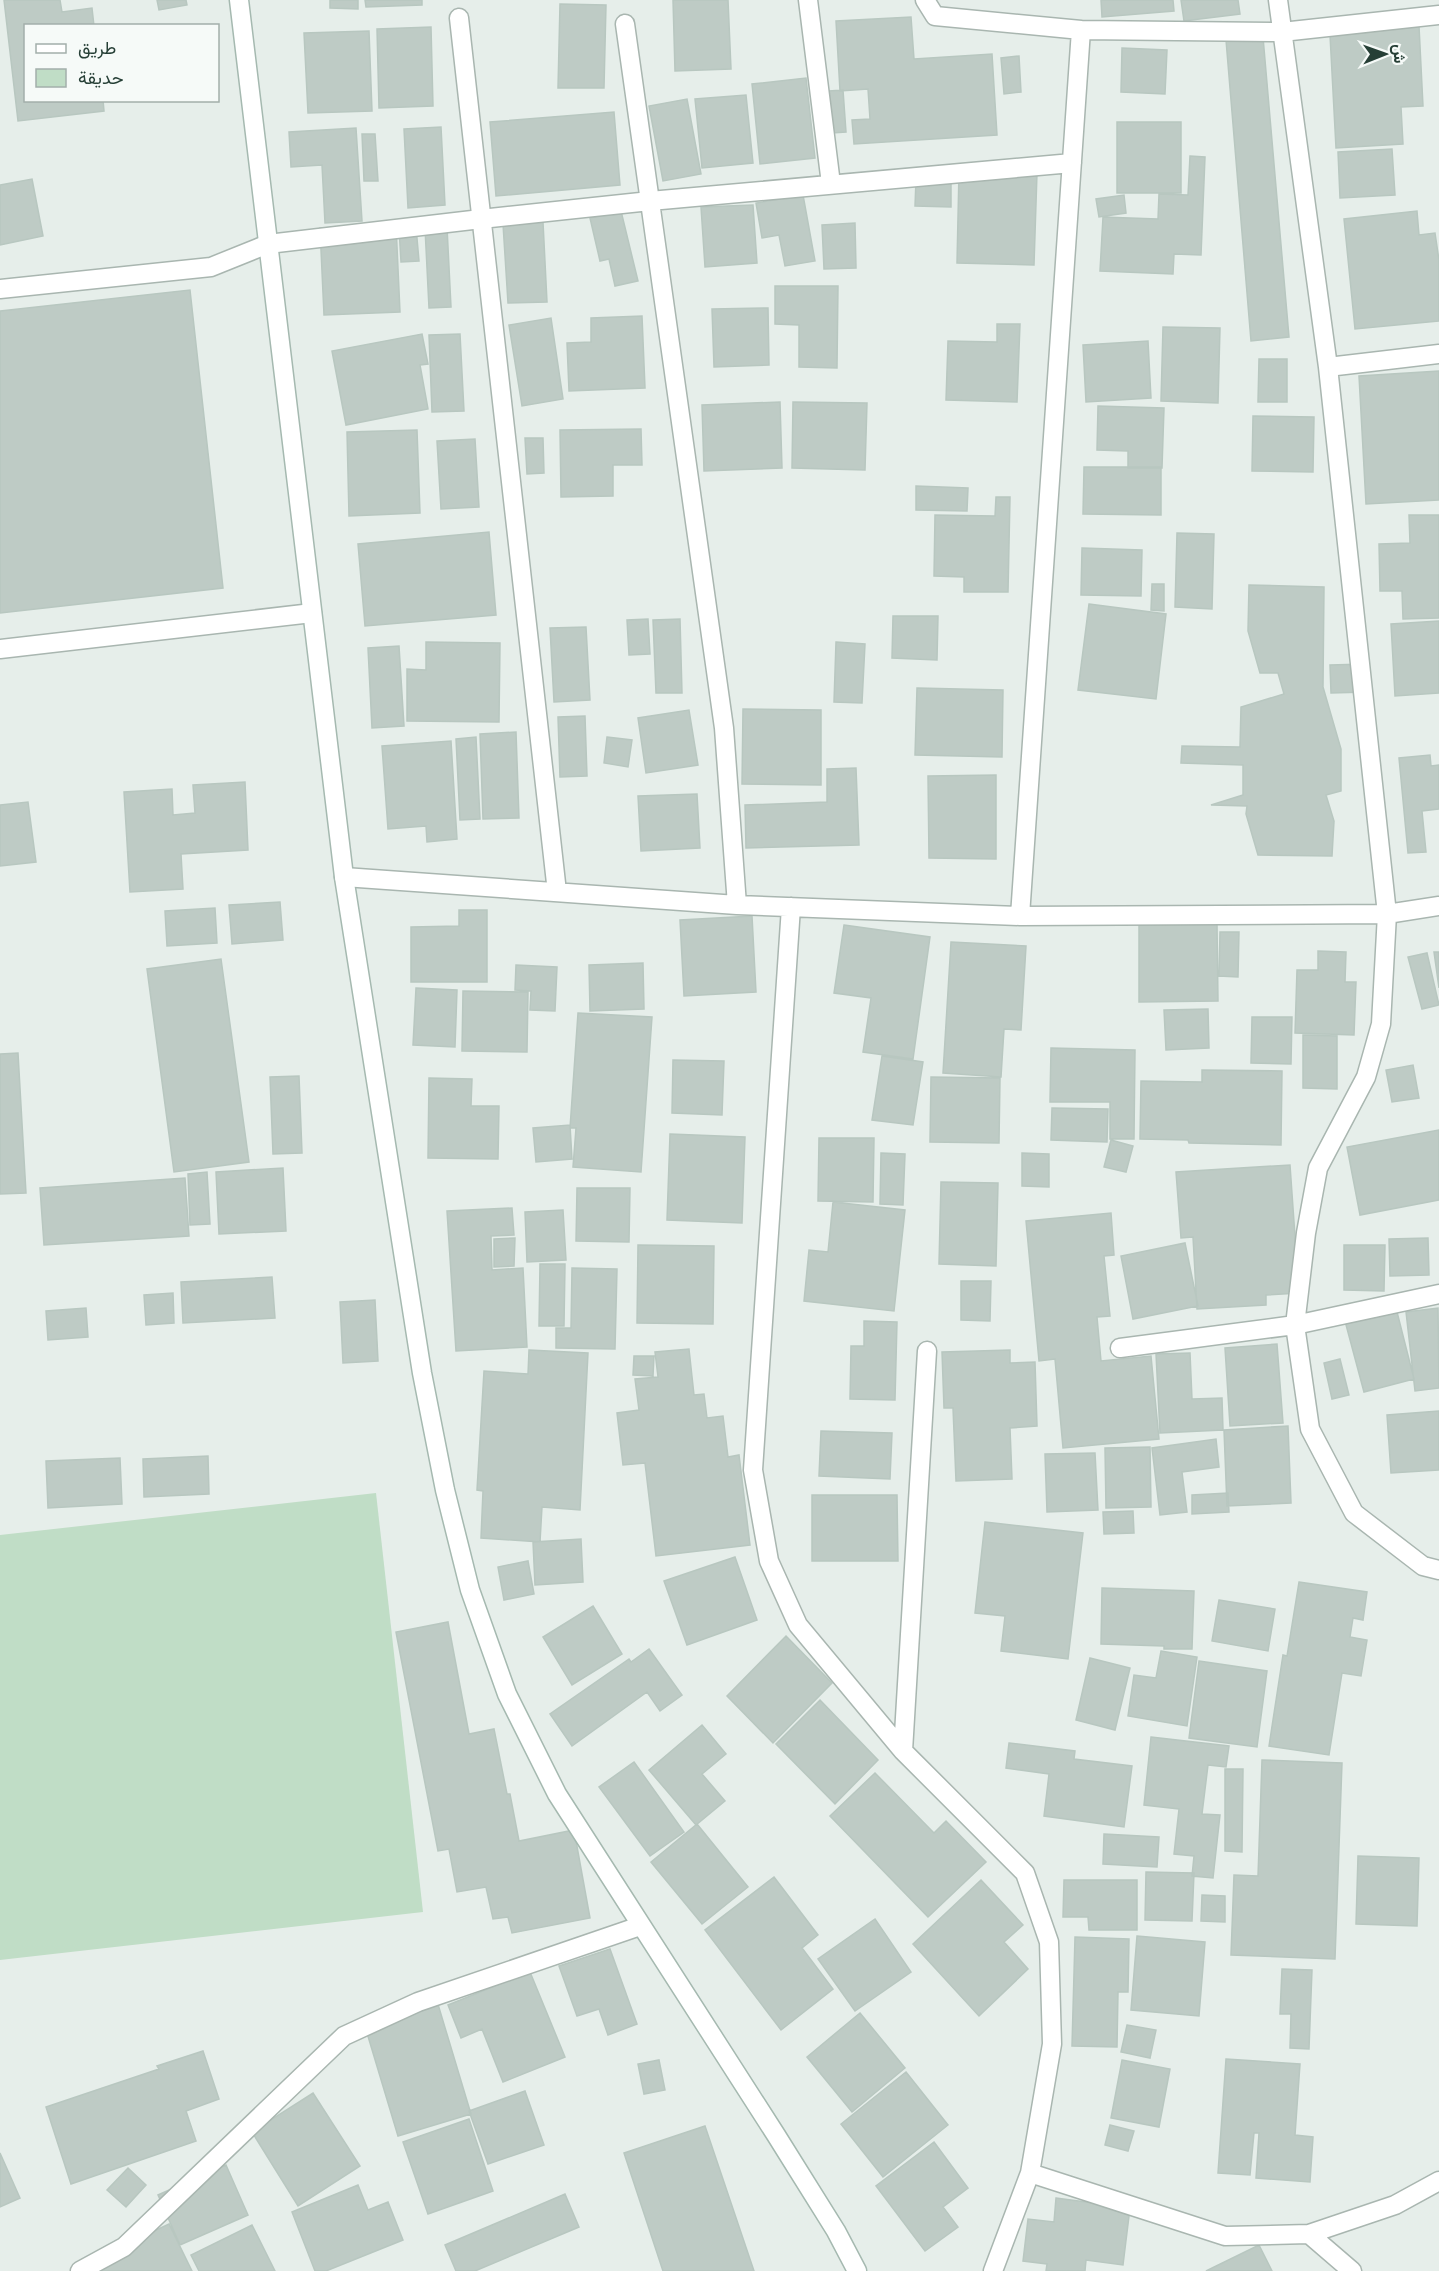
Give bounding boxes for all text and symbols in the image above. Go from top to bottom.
legend [24,24,219,102]
north arrow [1355,24,1415,84]
text: طريق [78,36,116,59]
text: ش [1390,44,1410,64]
text: حديقة [78,66,124,88]

